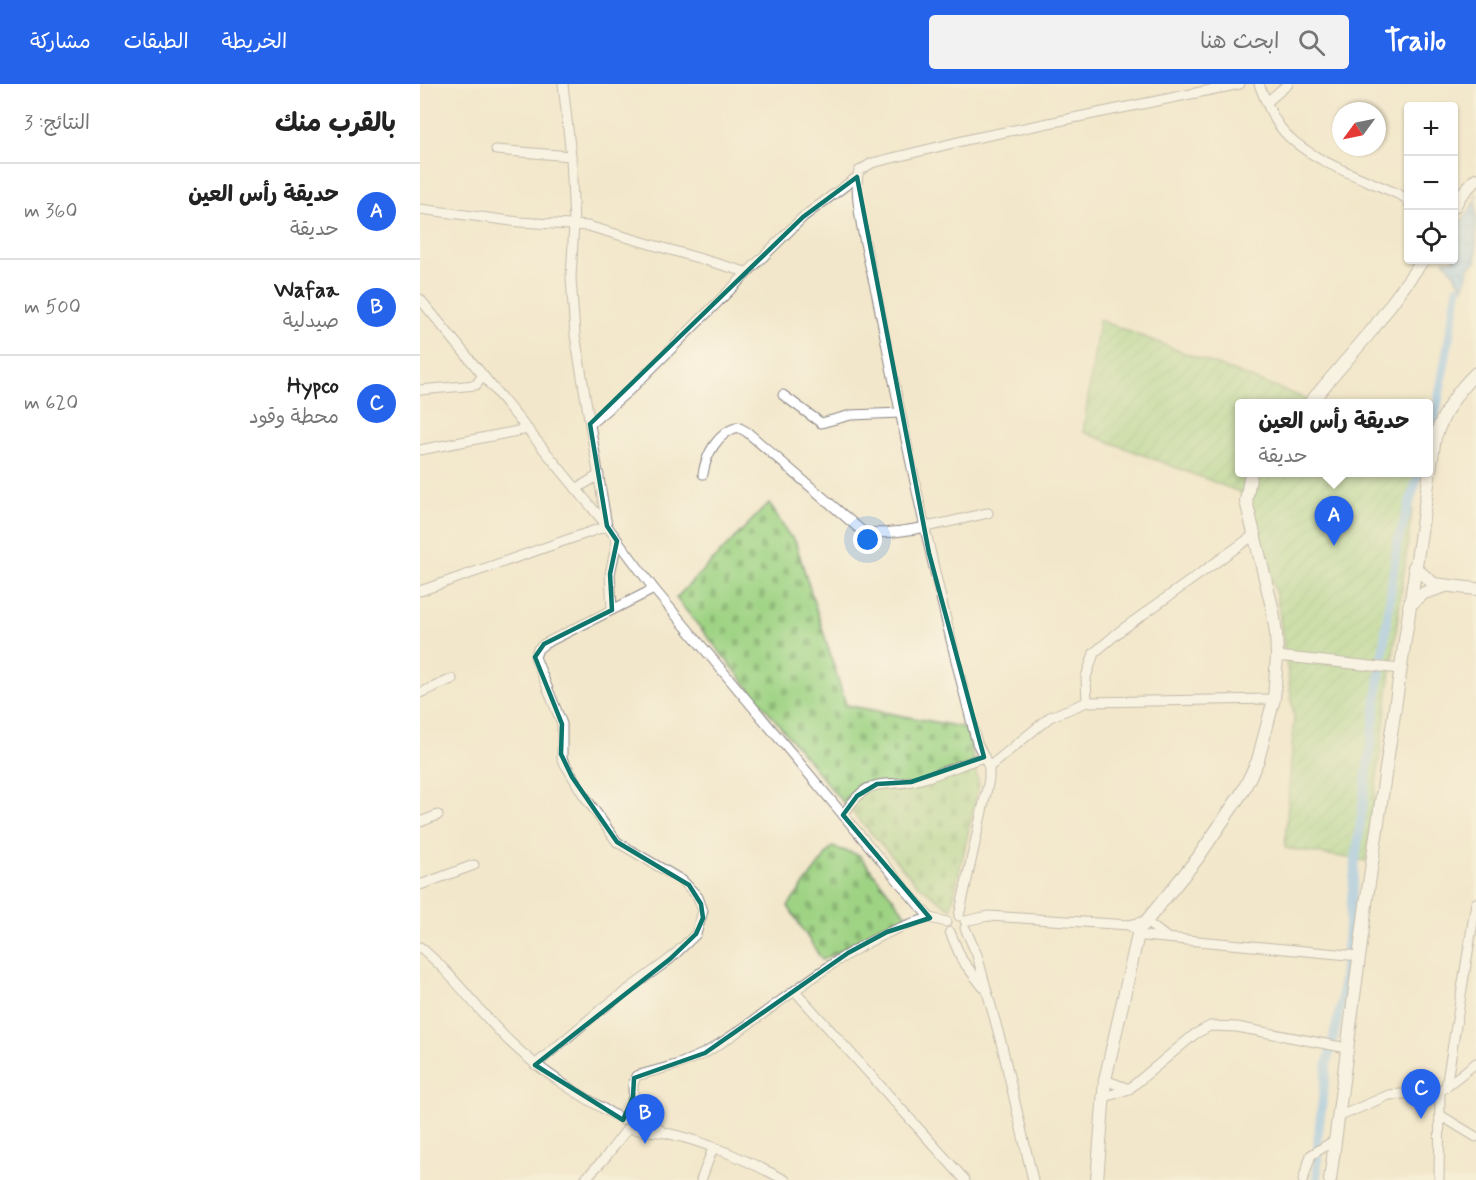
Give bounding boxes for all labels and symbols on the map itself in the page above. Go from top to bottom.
north arrow [1332,102,1386,156]
pin: A [1314,496,1354,546]
your location [853,525,882,554]
pin: C [1402,1070,1440,1119]
pin: B [626,1094,664,1144]

